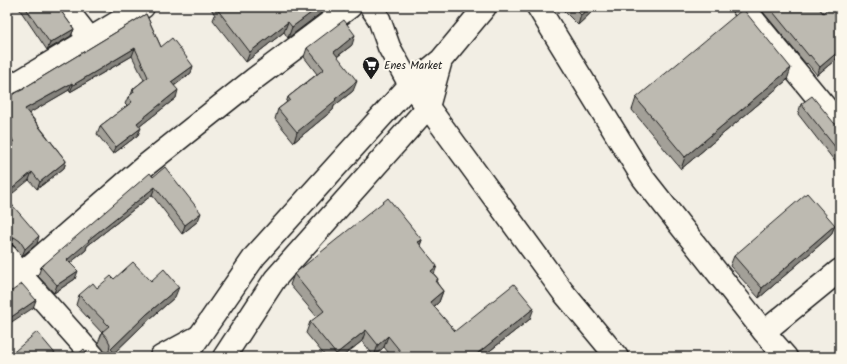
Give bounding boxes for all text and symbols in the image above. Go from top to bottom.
supermarket icon: Enes Market [361,55,381,80]
place label: Enes Market [384,57,443,75]

